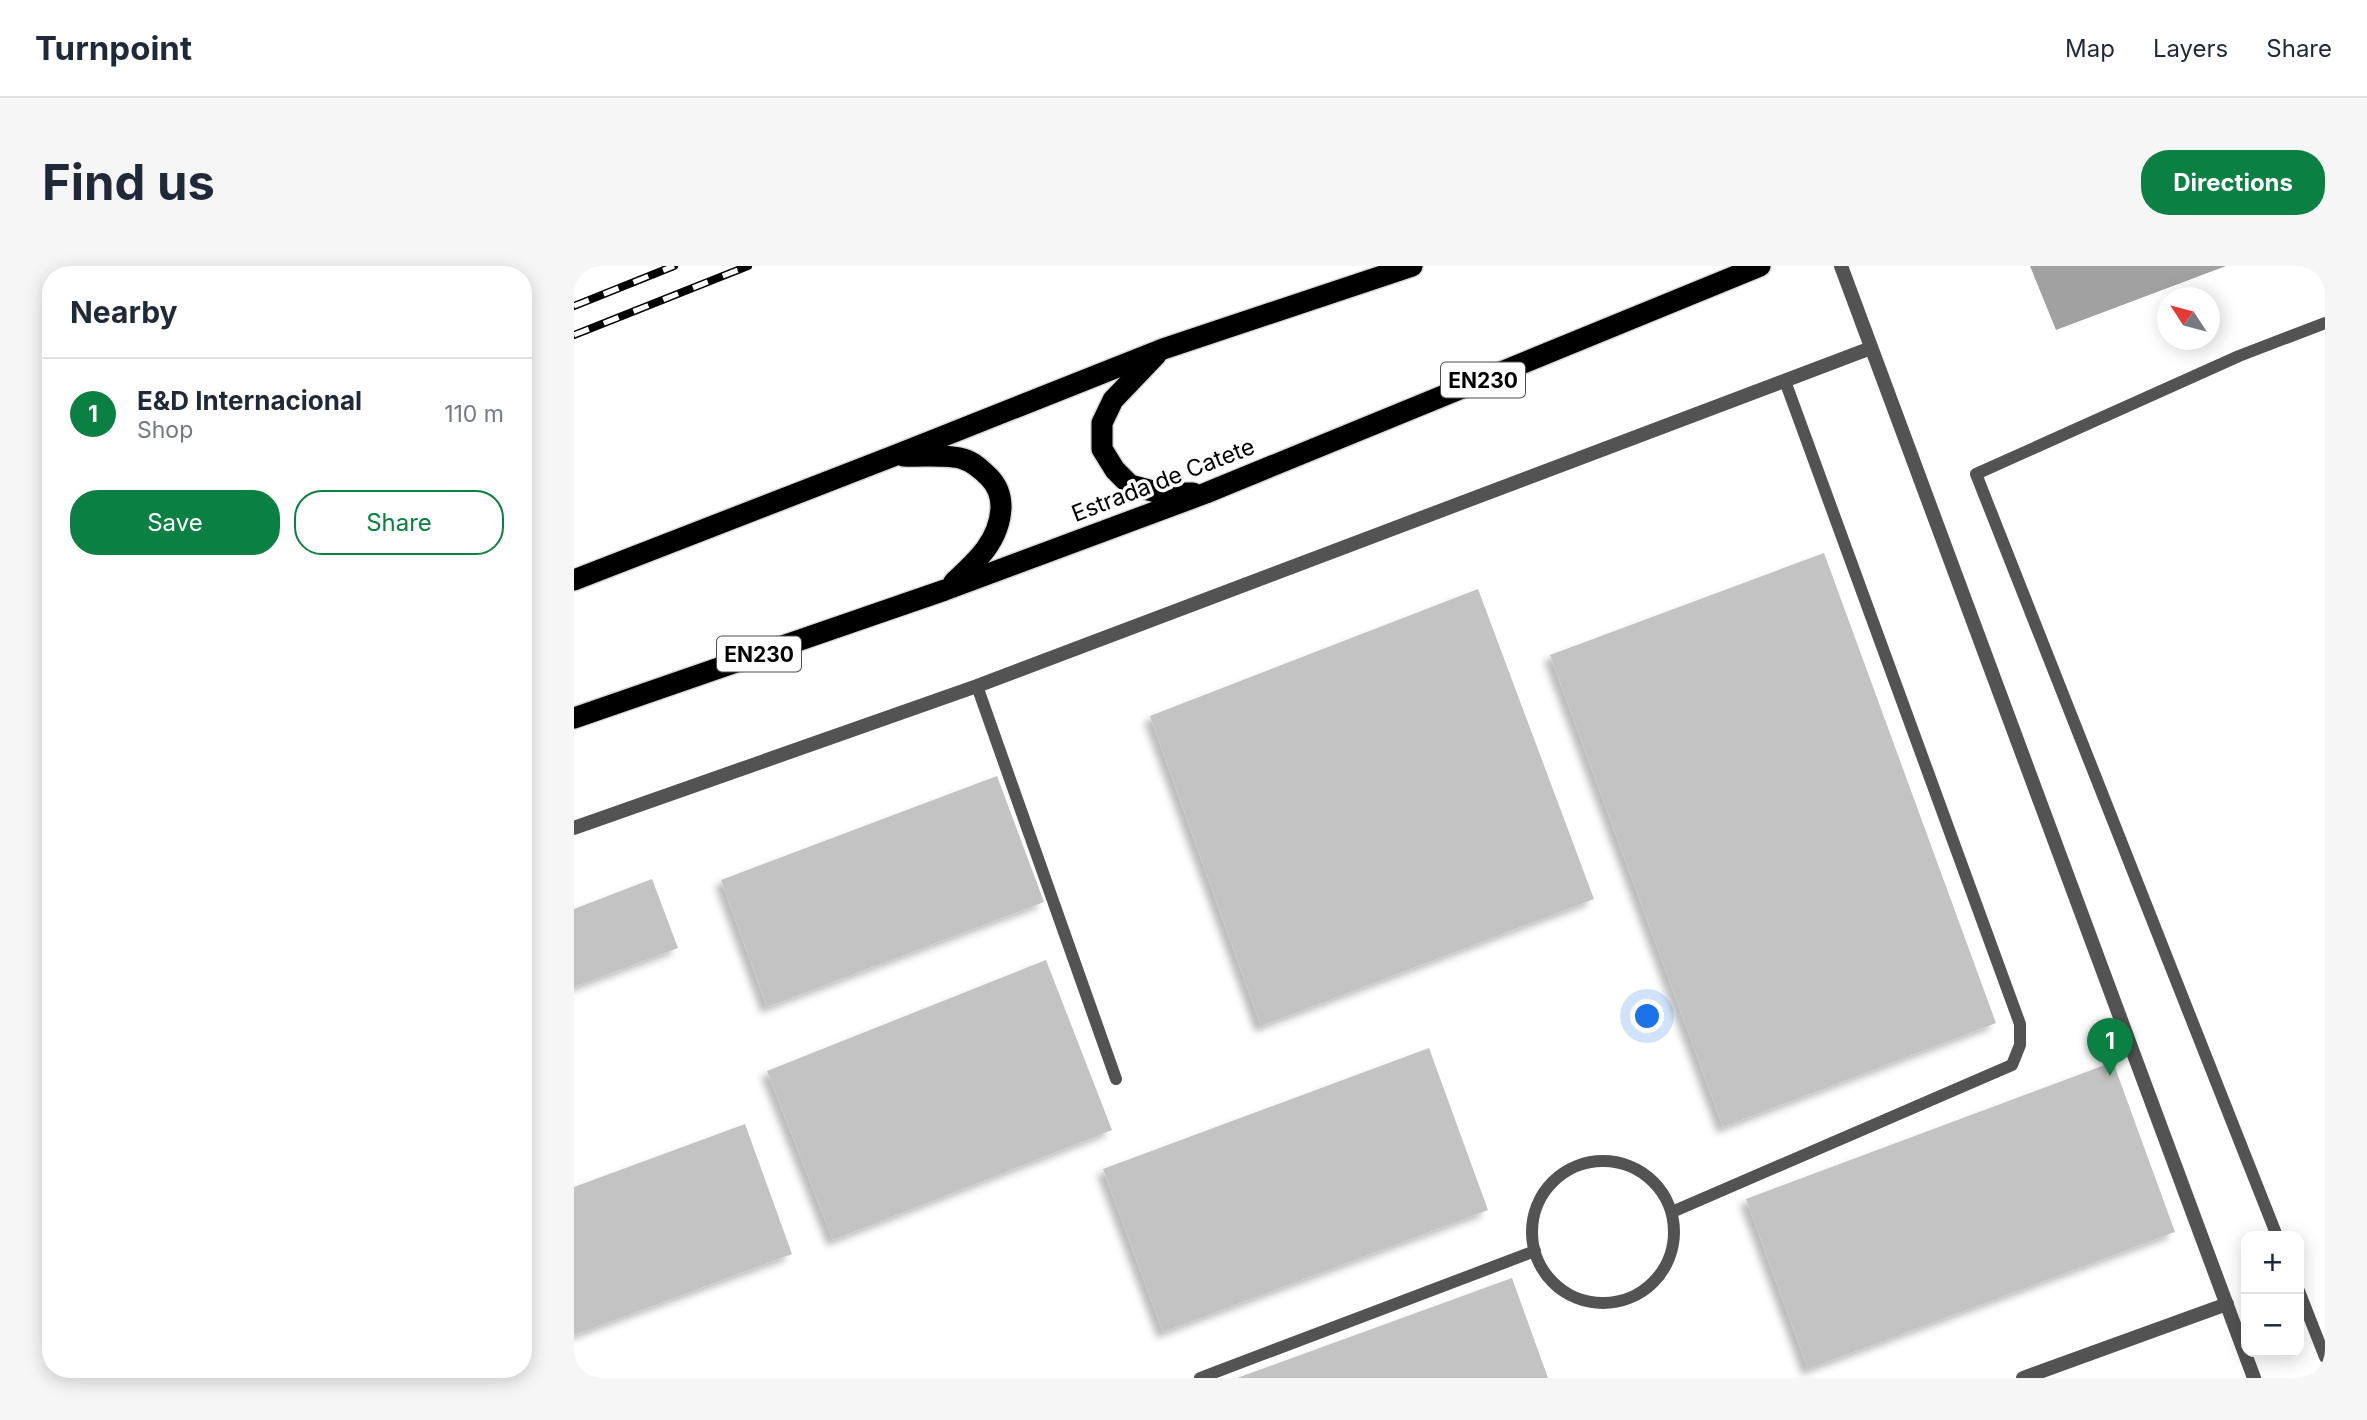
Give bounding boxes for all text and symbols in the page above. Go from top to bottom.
text: Turnpoint [35,28,192,68]
text: Map [2065,34,2115,63]
text: Layers [2153,34,2228,63]
text: Share [2266,34,2332,63]
button: Directions [2141,150,2325,215]
text: Find us [42,153,215,212]
north arrow [2157,287,2220,350]
text: Nearby [70,294,178,330]
road number: EN230 [1441,362,1525,398]
text: E&D Internacional [137,385,362,416]
text: 1 [88,400,98,428]
text: 110 m [444,400,504,428]
text: Shop [137,416,193,444]
street label: Estrada de Catete [1068,432,1258,528]
button: Save [70,490,280,555]
button: Share [294,490,504,555]
road number: EN230 [717,636,801,672]
your location [1630,999,1664,1033]
pin: 1 [2087,1018,2133,1076]
map controls [2241,1231,2304,1357]
button: + [2241,1231,2304,1294]
button: − [2241,1294,2304,1357]

